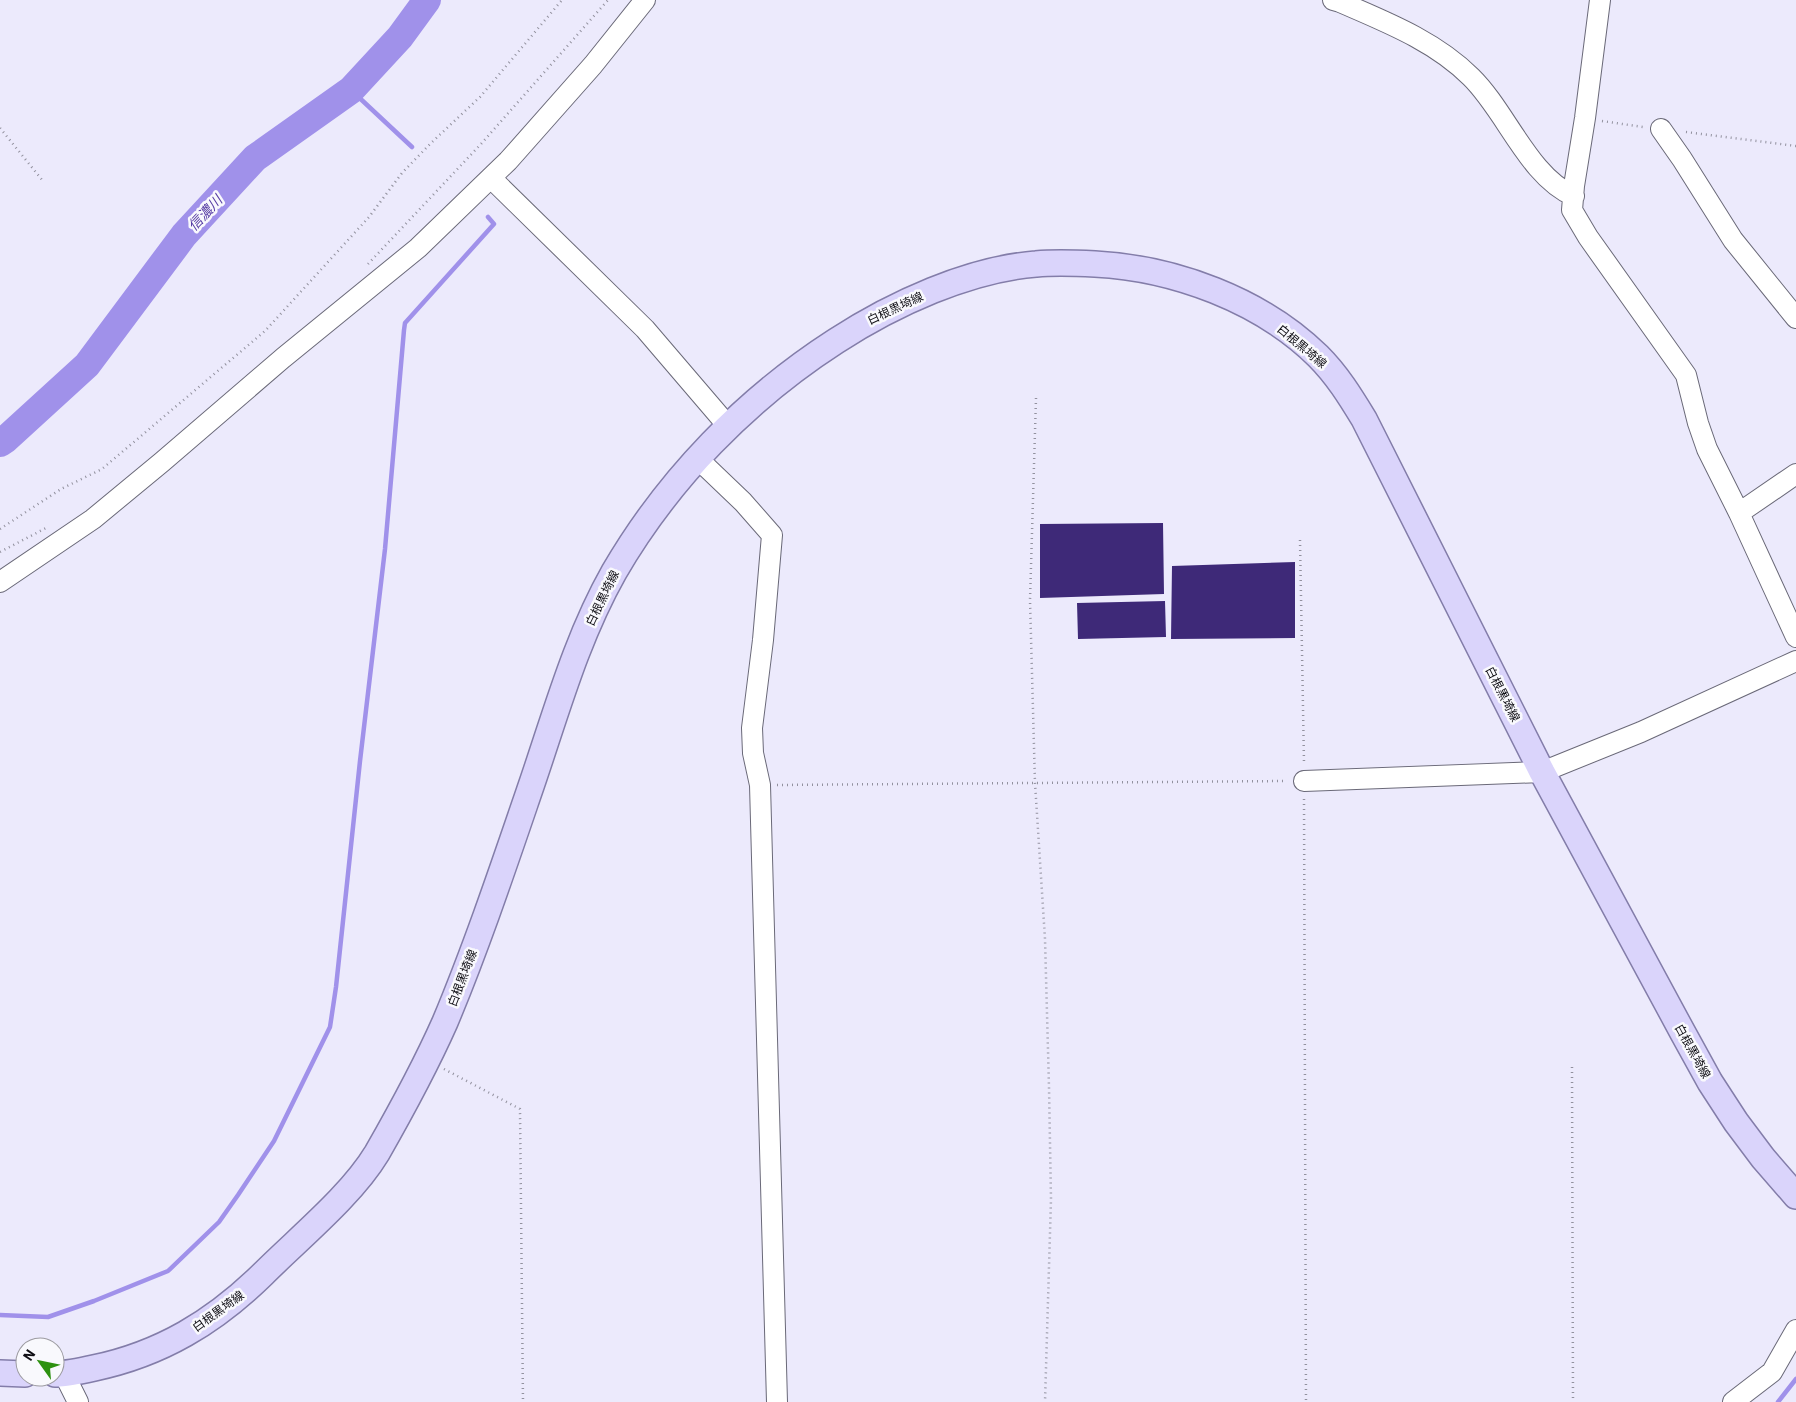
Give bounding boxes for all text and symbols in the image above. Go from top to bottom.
water label: 信濃川 [184,190,227,234]
street label: 白根黒埼線 [865,289,925,327]
street label: 白根黒埼線 [1274,321,1330,371]
street label: 白根黒埼線 [582,568,622,628]
street label: 白根黒埼線 [1483,664,1523,724]
street label: 白根黒埼線 [444,947,480,1009]
street label: 白根黒埼線 [1672,1021,1714,1081]
street label: 白根黒埼線 [189,1287,247,1335]
north arrow [15,1337,65,1387]
text: N [19,1346,39,1364]

